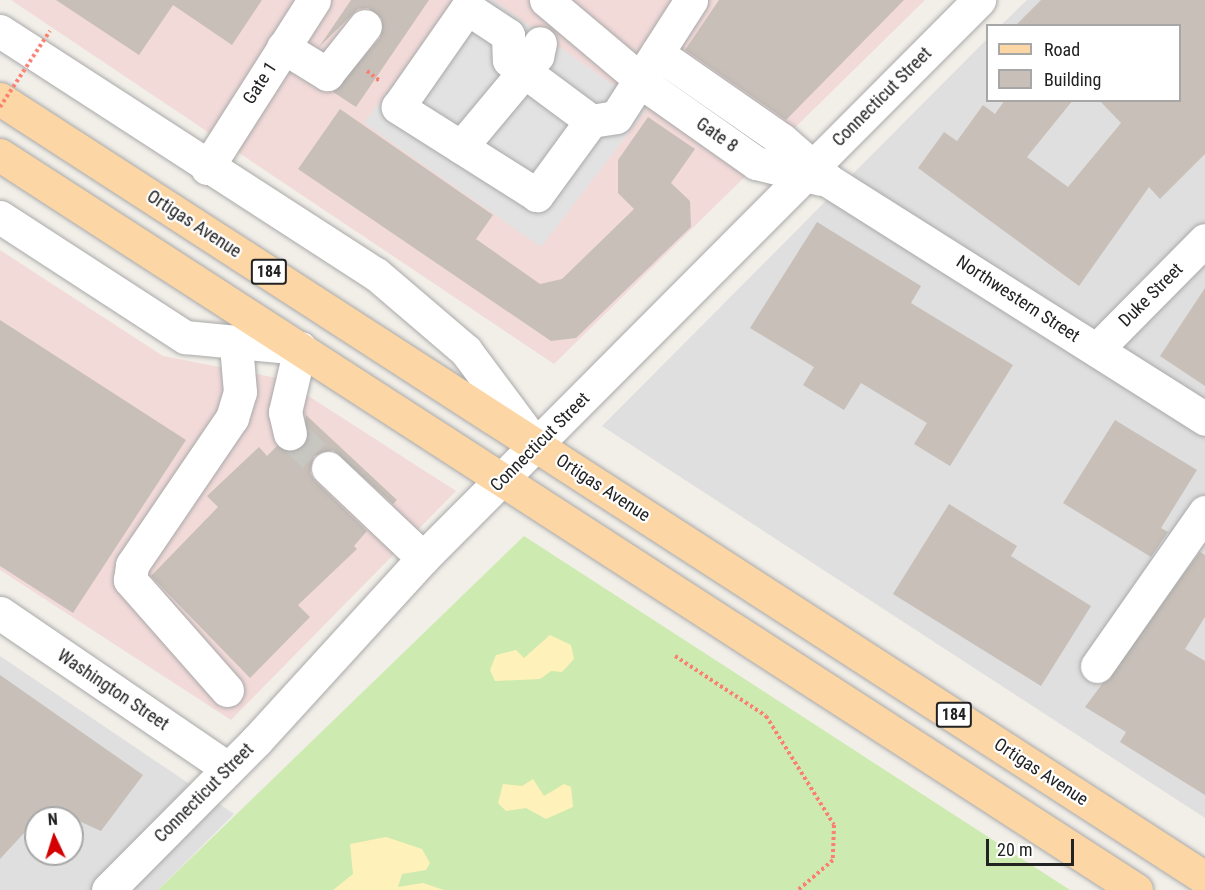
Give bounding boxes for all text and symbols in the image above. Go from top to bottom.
legend [986,24,1181,102]
text: Road [1044,39,1080,60]
street label: Connecticut Street [828,43,936,151]
street label: Gate 1 [238,58,282,108]
text: Building [1044,69,1101,90]
street label: Gate 8 [692,113,742,157]
street label: Ortigas Avenue [143,186,245,262]
street label: Northwestern Street [952,251,1084,347]
street label: Duke Street [1114,258,1188,332]
road number: 184 [250,259,288,285]
street label: Connecticut Street [486,388,594,496]
street label: Ortigas Avenue [552,450,654,526]
street label: Washington Street [53,645,173,735]
road number: 184 [934,702,974,728]
street label: Ortigas Avenue [990,734,1092,810]
street label: Connecticut Street [150,739,258,847]
north arrow [24,806,84,866]
text: N [47,810,58,829]
scale bar [989,827,1078,865]
text: 20 m [997,839,1032,860]

